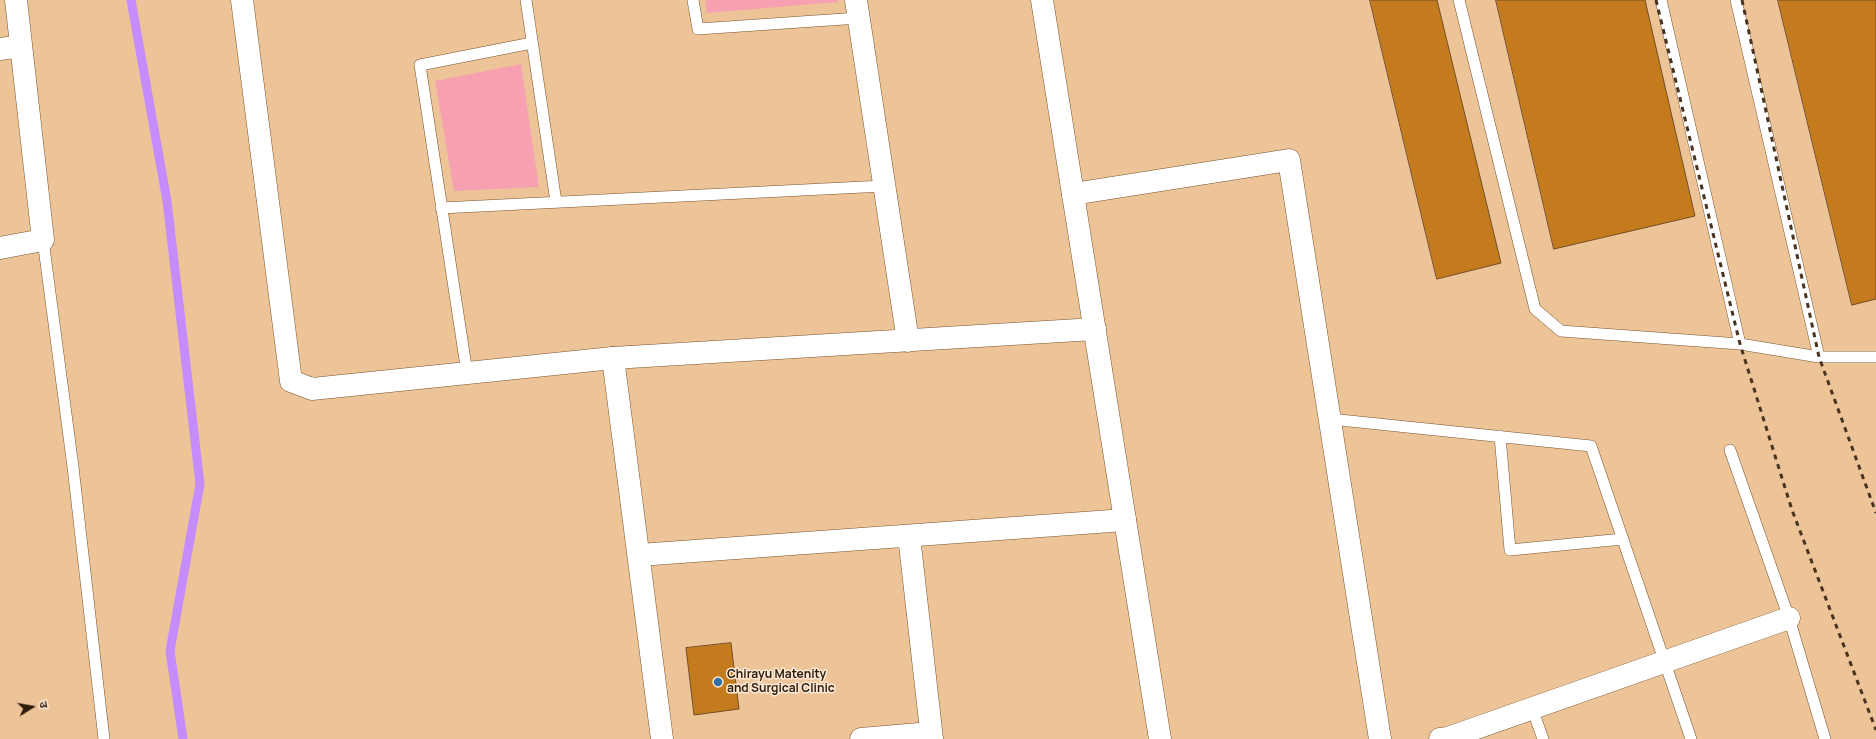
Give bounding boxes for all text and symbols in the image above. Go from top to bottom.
place label: Chirayu Matenity and Surgical Clinic [727,668,835,696]
marker: Chirayu Matenity and Surgical Clinic [712,676,724,688]
north arrow [12,687,52,727]
text: उ [36,700,52,709]

